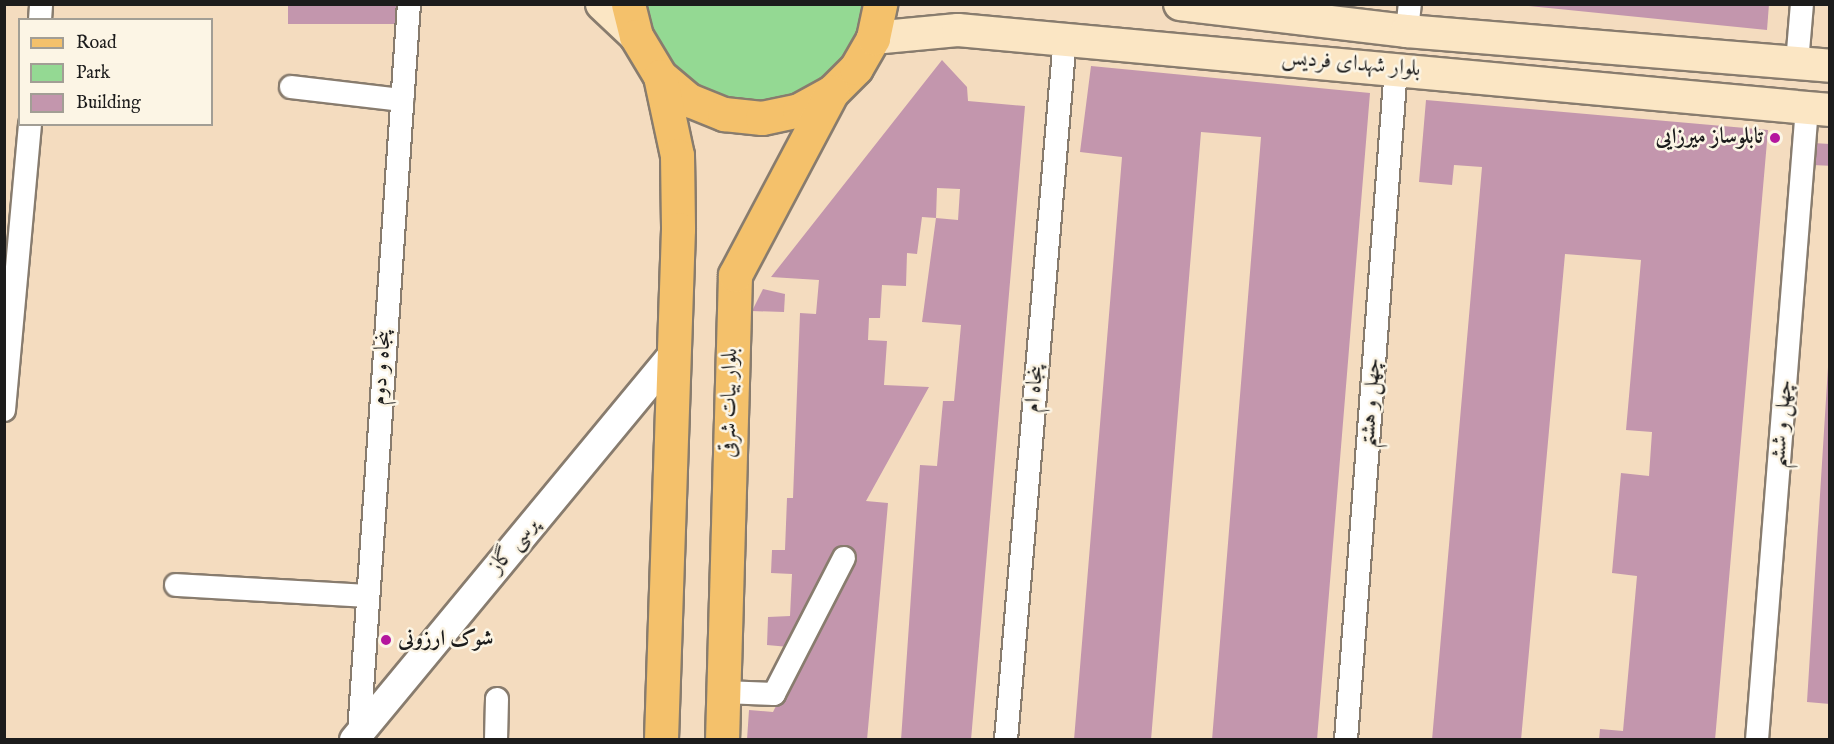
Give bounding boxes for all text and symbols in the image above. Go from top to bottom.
legend [18,18,213,126]
text: Road [76,32,117,55]
street label: بلوار شهدای فردیس [1280,45,1422,83]
text: Park [76,62,110,85]
text: Building [76,92,141,115]
place label: تابلوساز میرزایی [1656,125,1763,151]
marker: تابلوساز میرزایی [1768,131,1782,145]
street label: پنجاه و دوم [366,330,398,406]
street label: بلوار بیات شرقی [716,348,744,458]
street label: چهل و هشتم [1355,357,1387,449]
street label: پنجاه ام [1020,364,1050,414]
street label: چهل و ششم [1765,379,1799,469]
street label: پرسی گاز [483,513,545,579]
place label: شوک ارزونی [398,627,493,653]
marker: شوک ارزونی [379,633,393,647]

